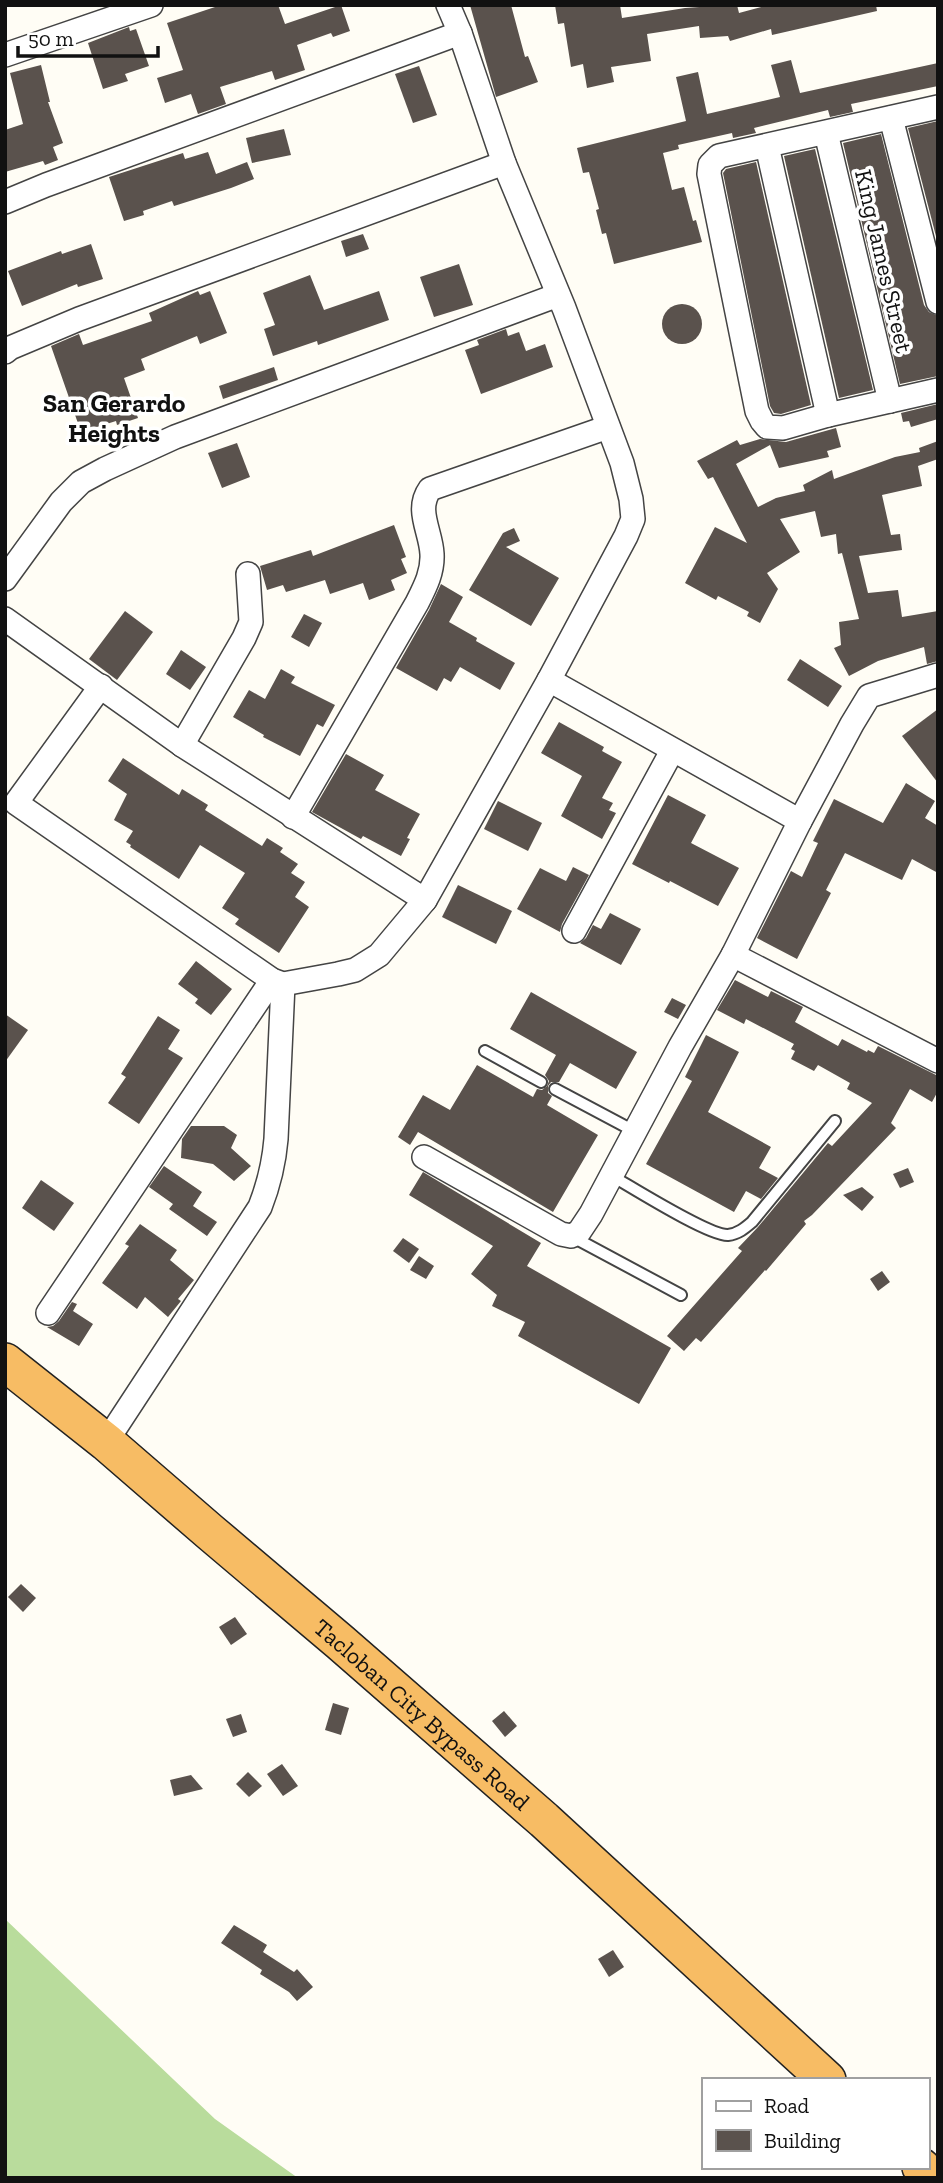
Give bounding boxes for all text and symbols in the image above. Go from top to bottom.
scale bar [18,14,158,58]
text: 50 m [28,26,74,51]
street label: King James Street [849,167,919,356]
district label: San Gerardo Heights [43,387,186,449]
street label: Tacloban City Bypass Road [308,1612,536,1816]
legend [702,2078,929,2169]
text: Road [764,2093,810,2118]
text: Building [764,2128,841,2153]

